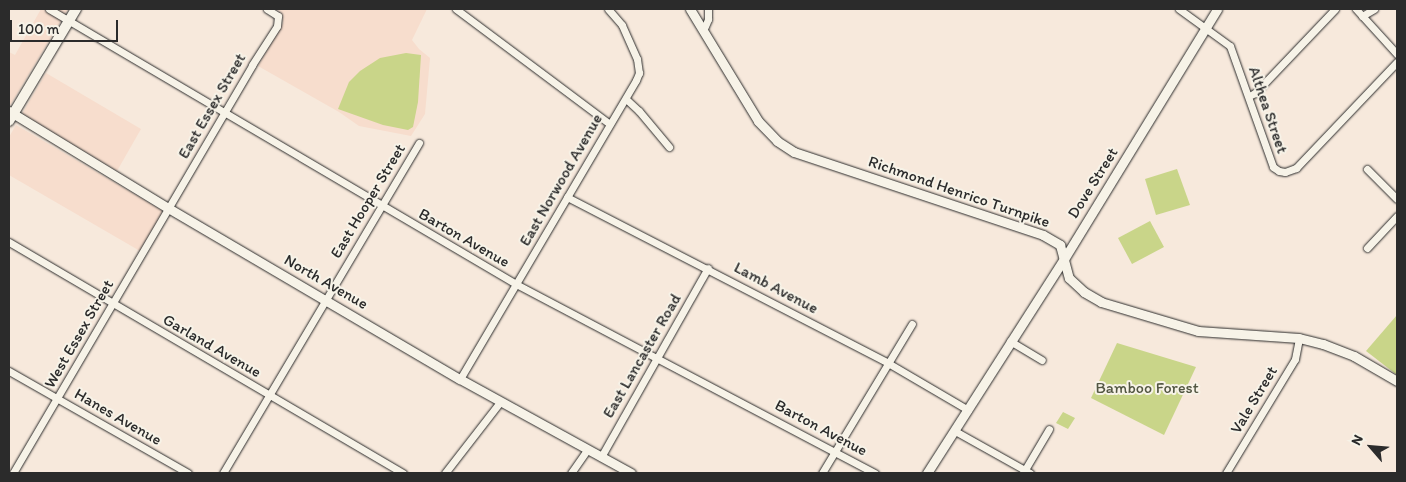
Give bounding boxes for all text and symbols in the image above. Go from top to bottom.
scale bar [12,10,120,42]
text: 100 m [18,20,59,38]
street label: East Essex Street [174,50,250,162]
street label: Althea Street [1244,64,1292,156]
street label: East Norwood Avenue [516,111,606,249]
street label: East Hooper Street [326,141,410,261]
street label: Dove Street [1064,144,1122,222]
street label: Richmond Henrico Turnpike [866,152,1052,232]
street label: Barton Avenue [415,204,513,272]
street label: North Avenue [281,250,371,314]
street label: Lamb Avenue [731,258,821,318]
street label: West Essex Street [40,276,118,392]
street label: East Lancaster Road [599,291,685,421]
street label: Garland Avenue [160,310,264,382]
street label: Vale Street [1226,363,1282,437]
park label: Bamboo Forest [1095,378,1199,398]
street label: Hanes Avenue [71,384,165,450]
street label: Barton Avenue [772,396,870,460]
north arrow [1346,422,1396,472]
text: N [1347,432,1367,448]

